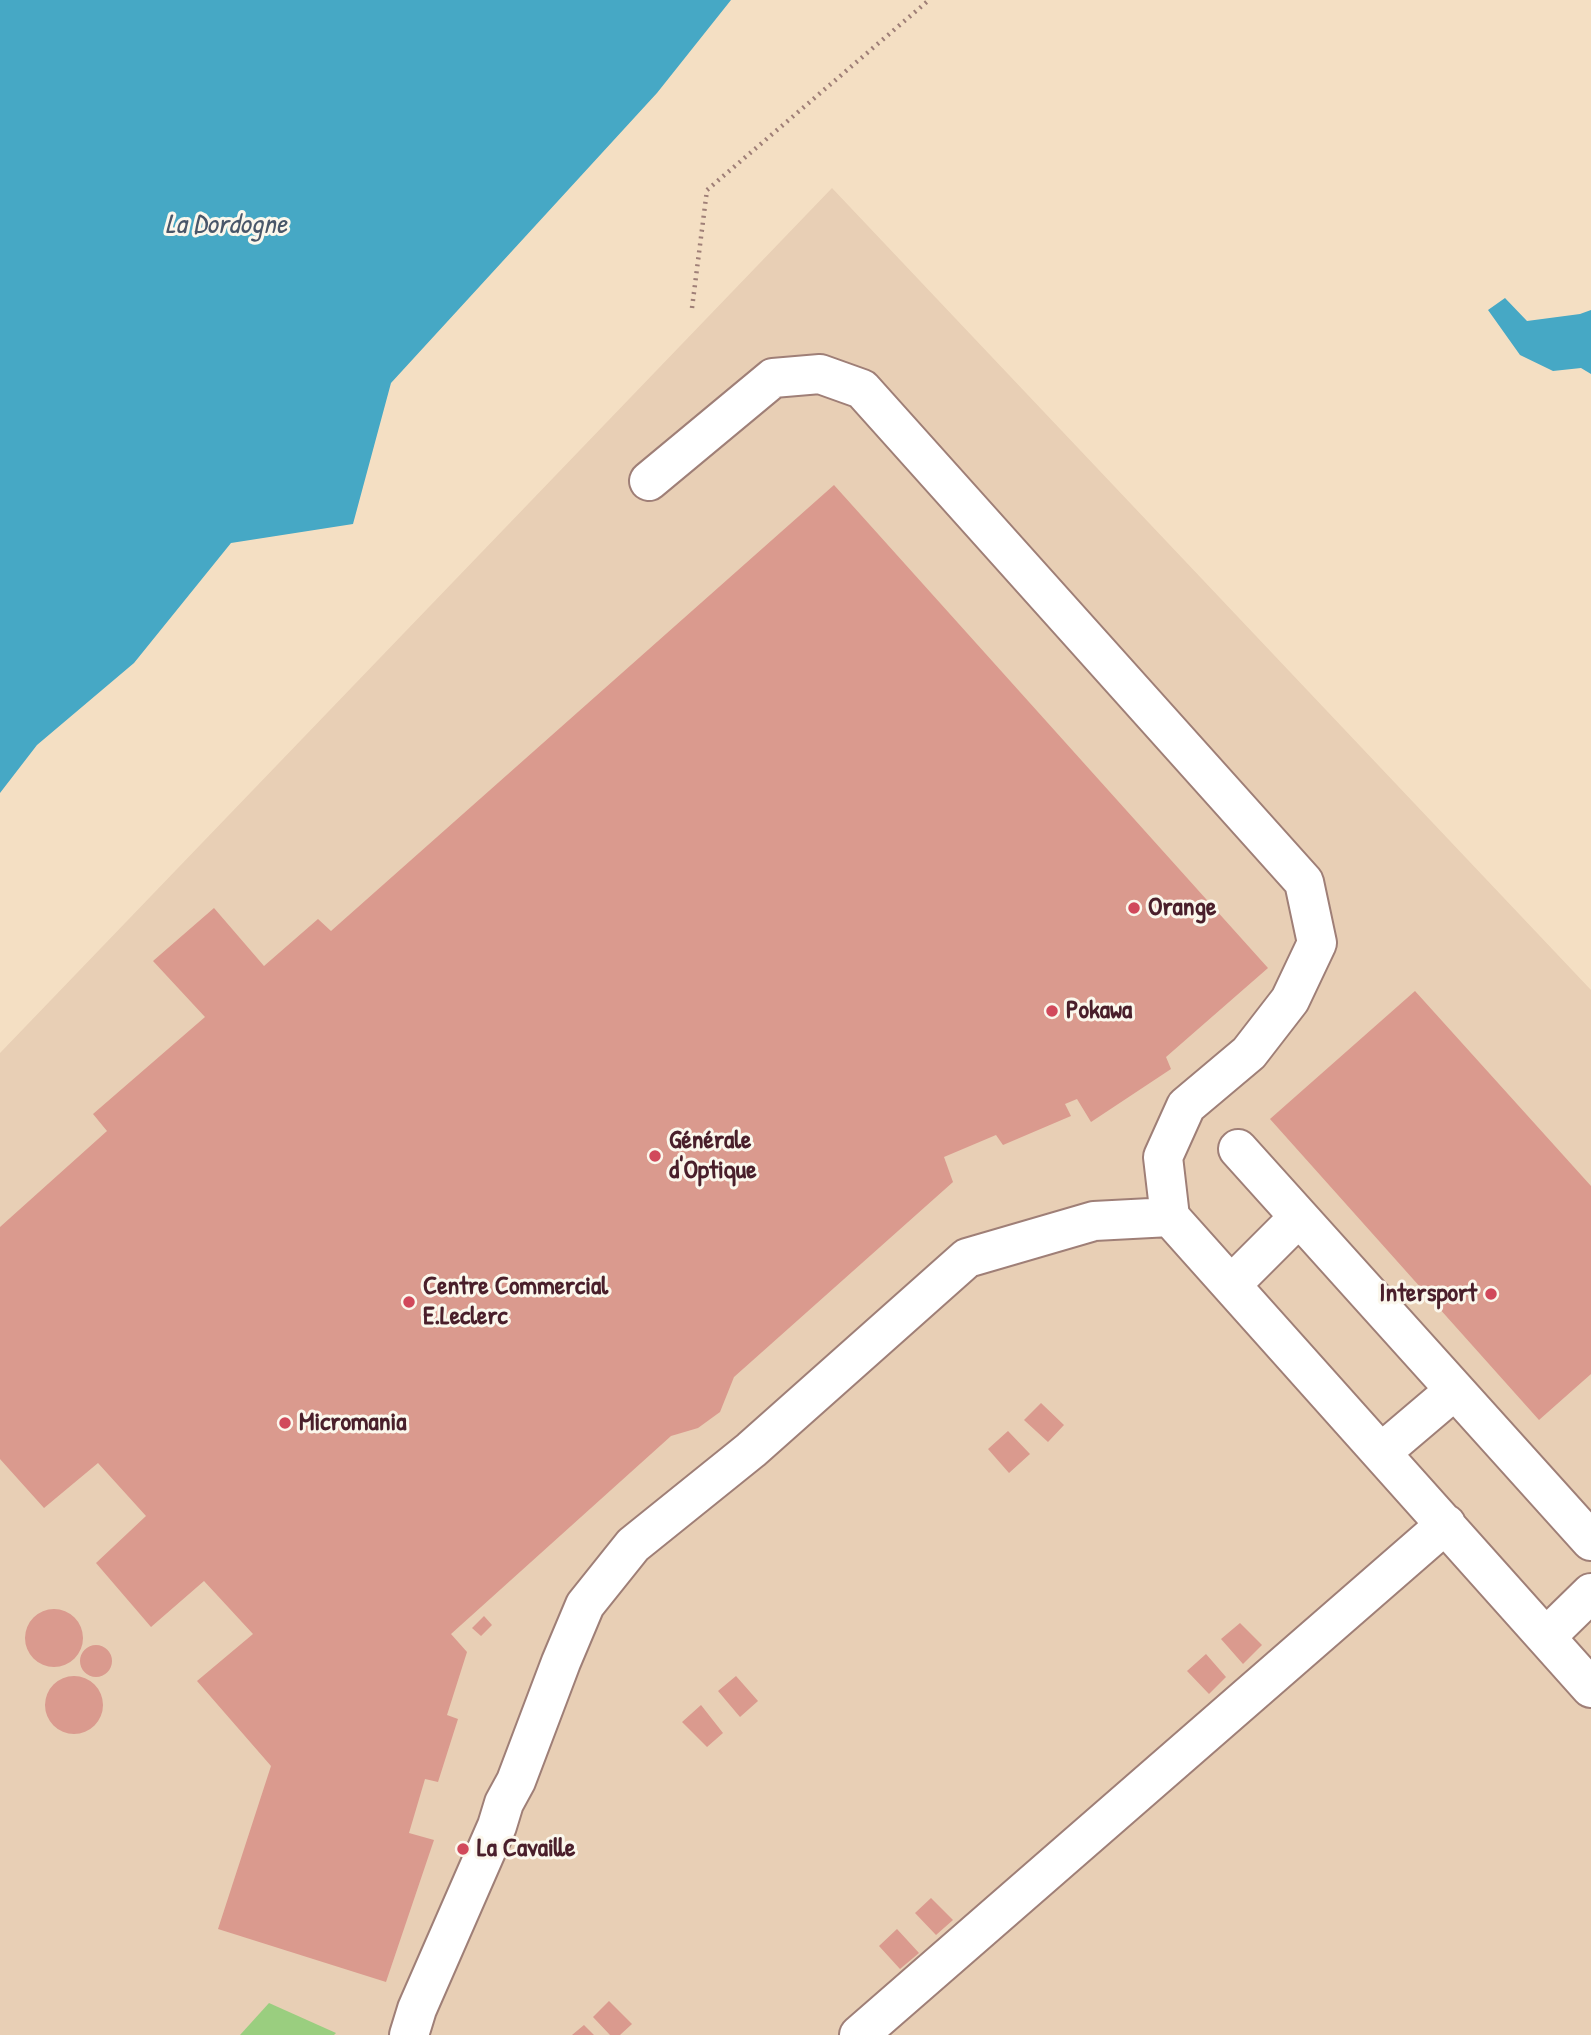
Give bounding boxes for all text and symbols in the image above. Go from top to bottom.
water label: La Dordogne [165,209,287,243]
place label: Orange [1148,892,1216,924]
marker: Orange [1126,900,1142,916]
place label: Pokawa [1066,995,1132,1027]
marker: Pokawa [1044,1003,1060,1019]
place label: Générale d'Optique [669,1125,757,1186]
marker: Générale d'Optique [647,1148,663,1164]
place label: Centre Commercial E.Leclerc [423,1271,608,1332]
place label: Intersport [1379,1278,1477,1310]
marker: Intersport [1483,1286,1499,1302]
marker: Centre Commercial E.Leclerc [401,1294,417,1310]
place label: Micromania [299,1407,407,1439]
marker: Micromania [277,1415,293,1431]
place label: La Cavaille [477,1833,575,1865]
marker: La Cavaille [455,1841,471,1857]

